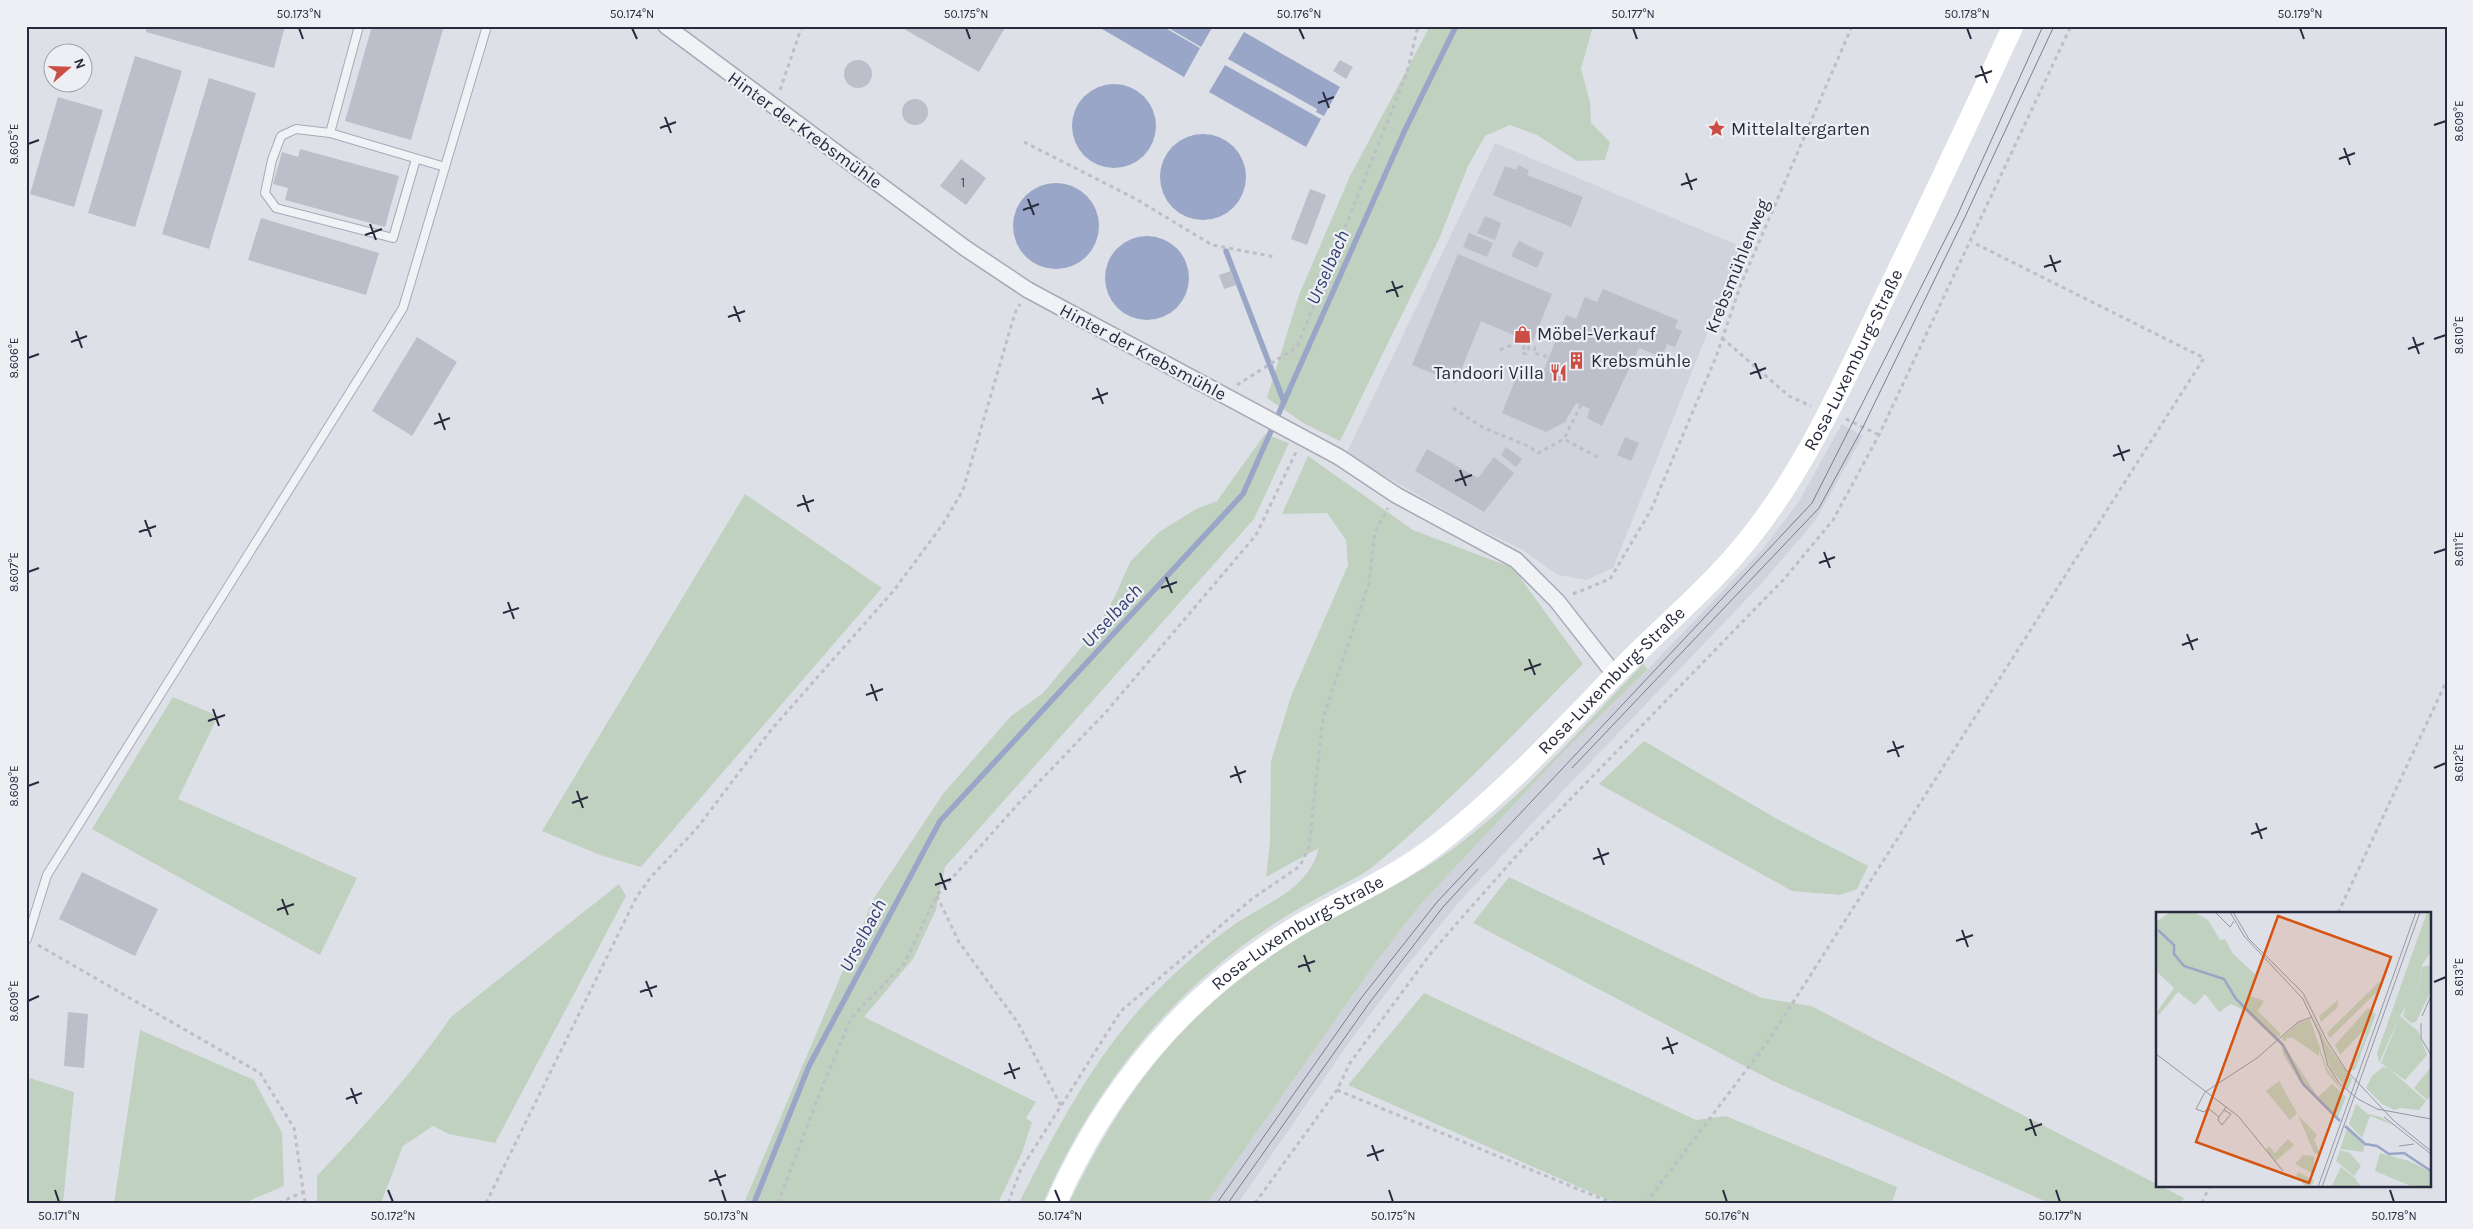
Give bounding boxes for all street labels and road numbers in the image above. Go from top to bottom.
street label: Hinter der Krebsmühle [724,67,886,193]
street label: Krebsmühlenweg [1700,196,1774,336]
street label: Rosa-Luxemburg-Straße [1799,265,1908,455]
street label: Hinter der Krebsmühle [1056,299,1230,405]
street label: Rosa-Luxemburg-Straße [1533,602,1690,759]
street label: Rosa-Luxemburg-Straße [1207,870,1388,995]

